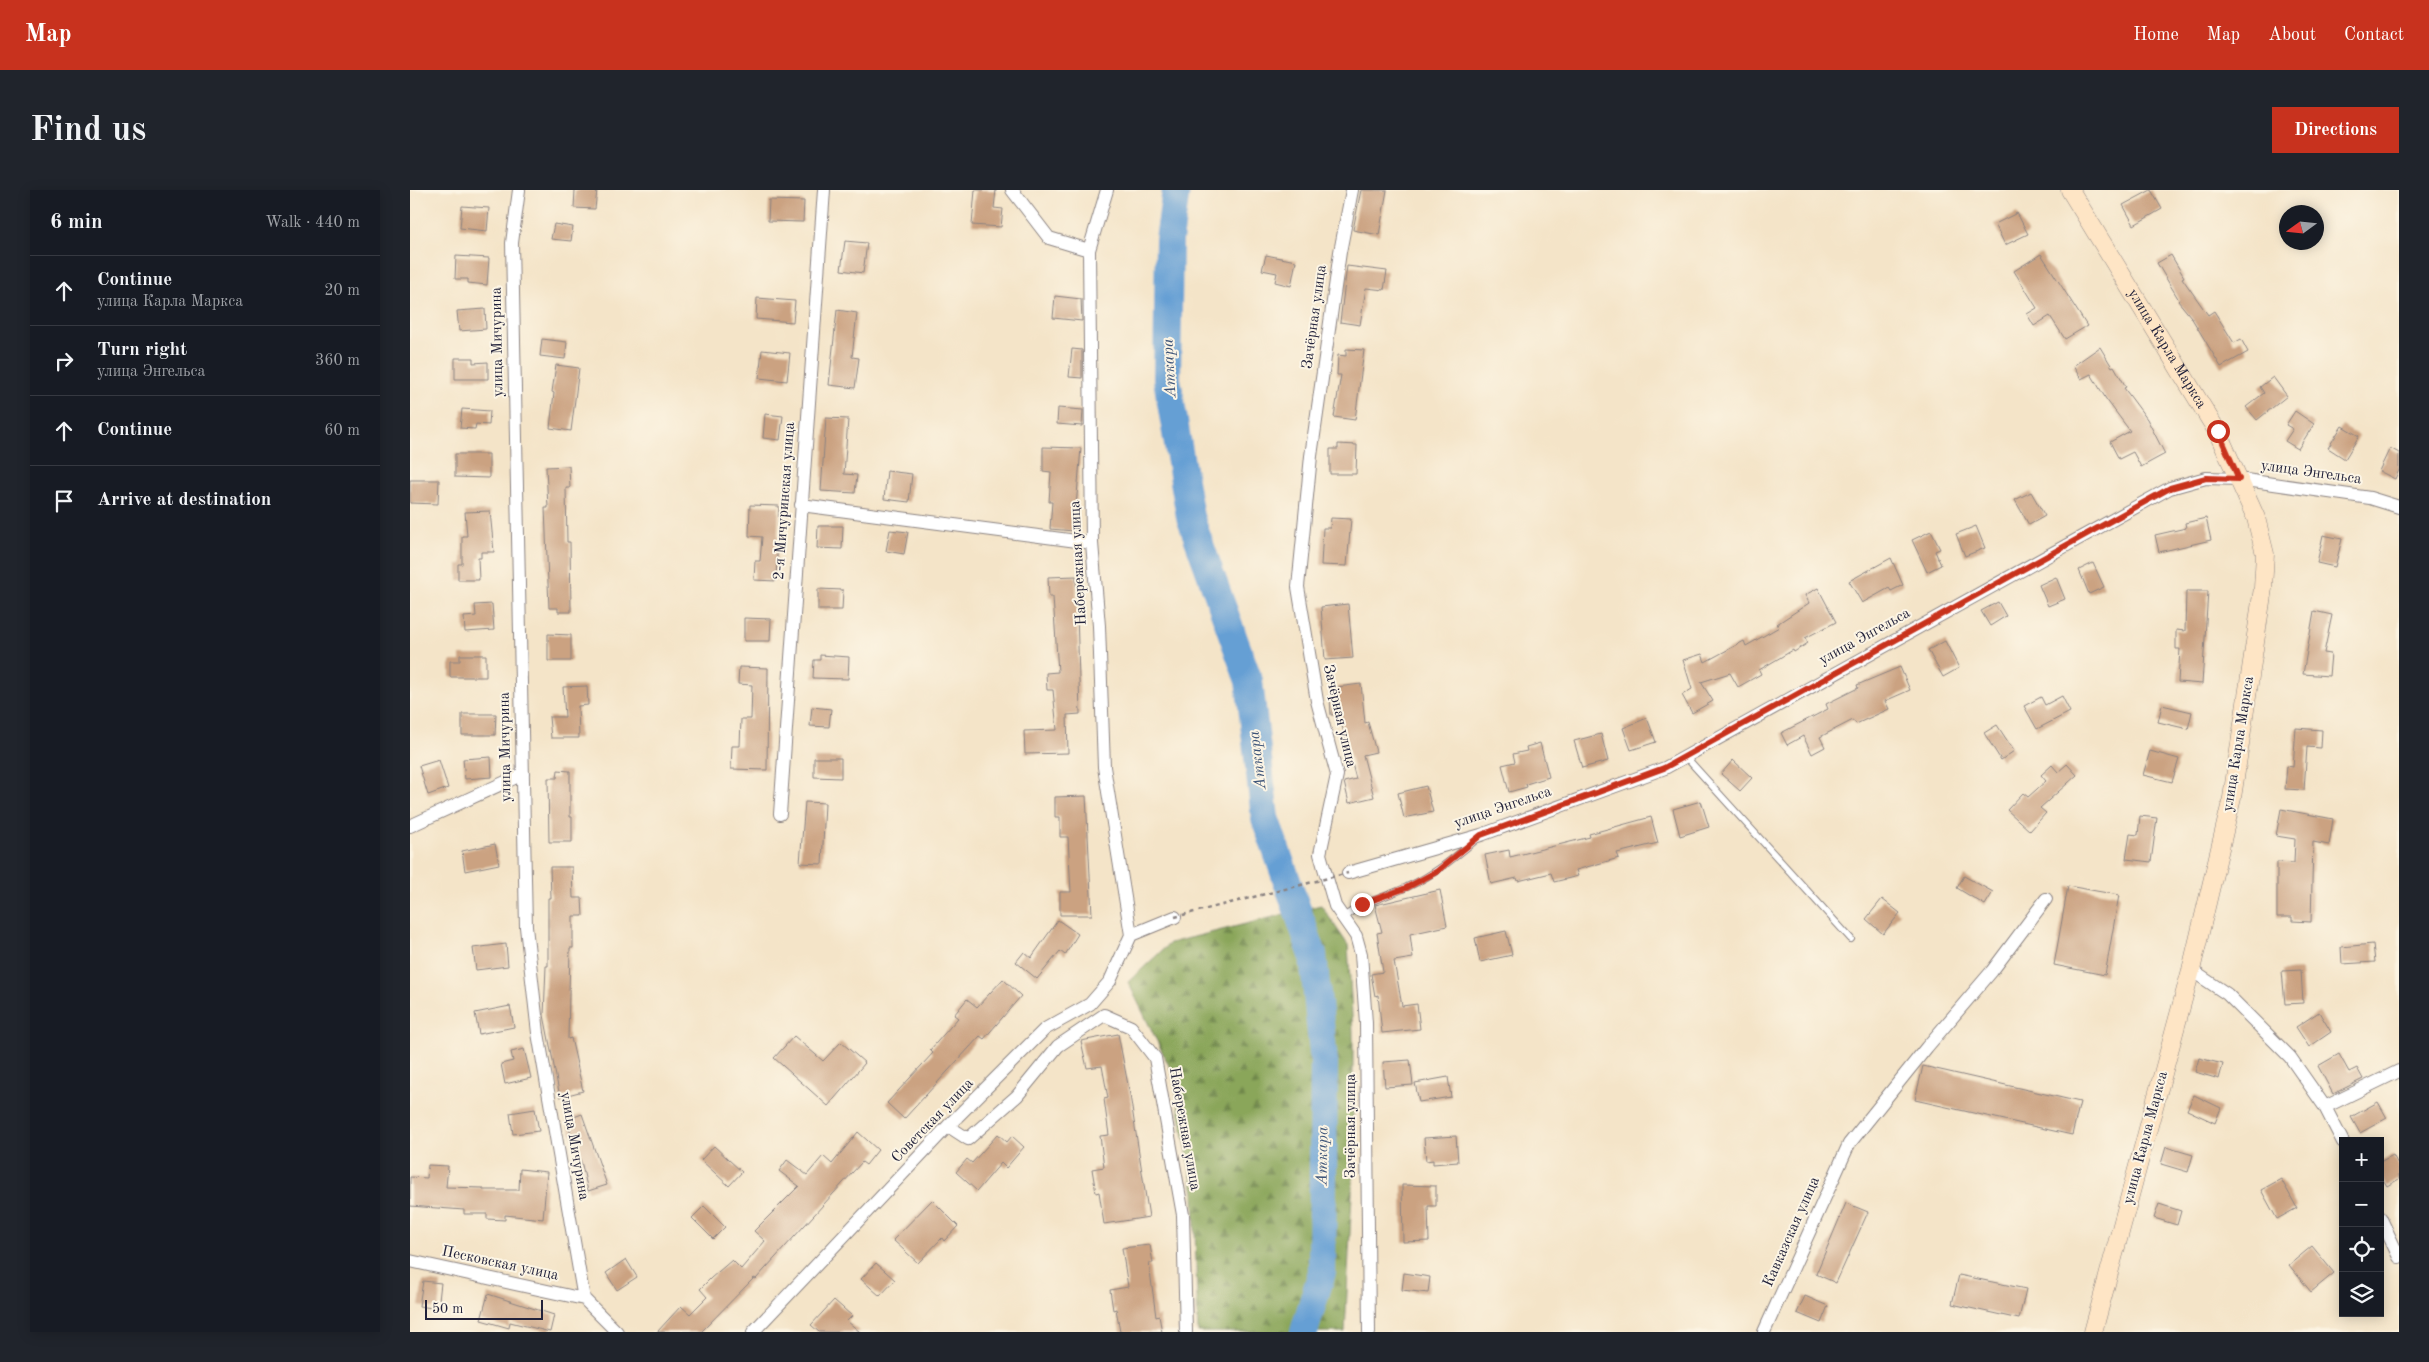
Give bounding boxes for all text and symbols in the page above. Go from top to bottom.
text: Map [25,23,72,47]
text: Home [2133,26,2179,44]
text: Map [2207,26,2240,44]
text: About [2268,26,2316,44]
text: Contact [2344,26,2404,44]
button: Directions [2272,107,2399,153]
text: Find us [30,113,146,148]
north arrow [2279,205,2324,250]
text: 6 min [50,212,103,233]
text: Walk · 440 m [265,215,360,231]
street label: Зачёрная улица [1300,263,1330,370]
text: Continue [97,271,172,290]
icon: ahead [50,277,78,305]
text: 20 m [324,283,360,299]
street label: улица Мичурина [490,286,506,397]
street label: улица Карла Маркса [2125,286,2209,412]
text: улица Карла Маркса [97,294,243,310]
water label: Аткара [1160,338,1180,399]
text: Turn right [97,341,187,360]
icon: right [50,347,78,375]
text: 360 m [315,353,360,369]
text: улица Энгельса [97,364,205,380]
icon: ahead [50,417,78,445]
route start [2207,420,2230,443]
text: Continue [97,421,172,440]
street label: 2-я Мичуринская улица [772,421,798,580]
text: 60 m [324,423,360,439]
street label: улица Энгельса [2260,459,2363,488]
icon: arrive [50,487,78,515]
text: Arrive at destination [97,491,271,510]
street label: Набережная улица [1068,500,1090,626]
street label: улица Энгельса [1817,606,1914,668]
street label: Зачёрная улица [1320,663,1358,769]
street label: улица Карла Маркса [2221,675,2257,813]
street label: улица Мичурина [498,691,514,802]
water label: Аткара [1246,729,1270,791]
street label: улица Энгельса [1453,784,1554,832]
route end [1351,893,1374,916]
street label: Набережная улица [1166,1066,1202,1192]
street label: улица Карла Маркса [2121,1069,2171,1206]
street label: Зачёрная улица [1344,1073,1359,1178]
street label: Советская улица [889,1076,977,1166]
street label: улица Мичурина [557,1090,591,1202]
water label: Аткара [1314,1126,1332,1187]
map controls [2339,1137,2384,1317]
button: + [2339,1137,2384,1182]
street label: Кавказская улица [1761,1174,1823,1289]
button: − [2339,1182,2384,1227]
button: locate [2339,1227,2384,1272]
street label: Песковская улица [440,1244,560,1284]
button: layers [2339,1272,2384,1317]
scale bar [425,1297,542,1320]
text: 50 m [432,1302,463,1316]

